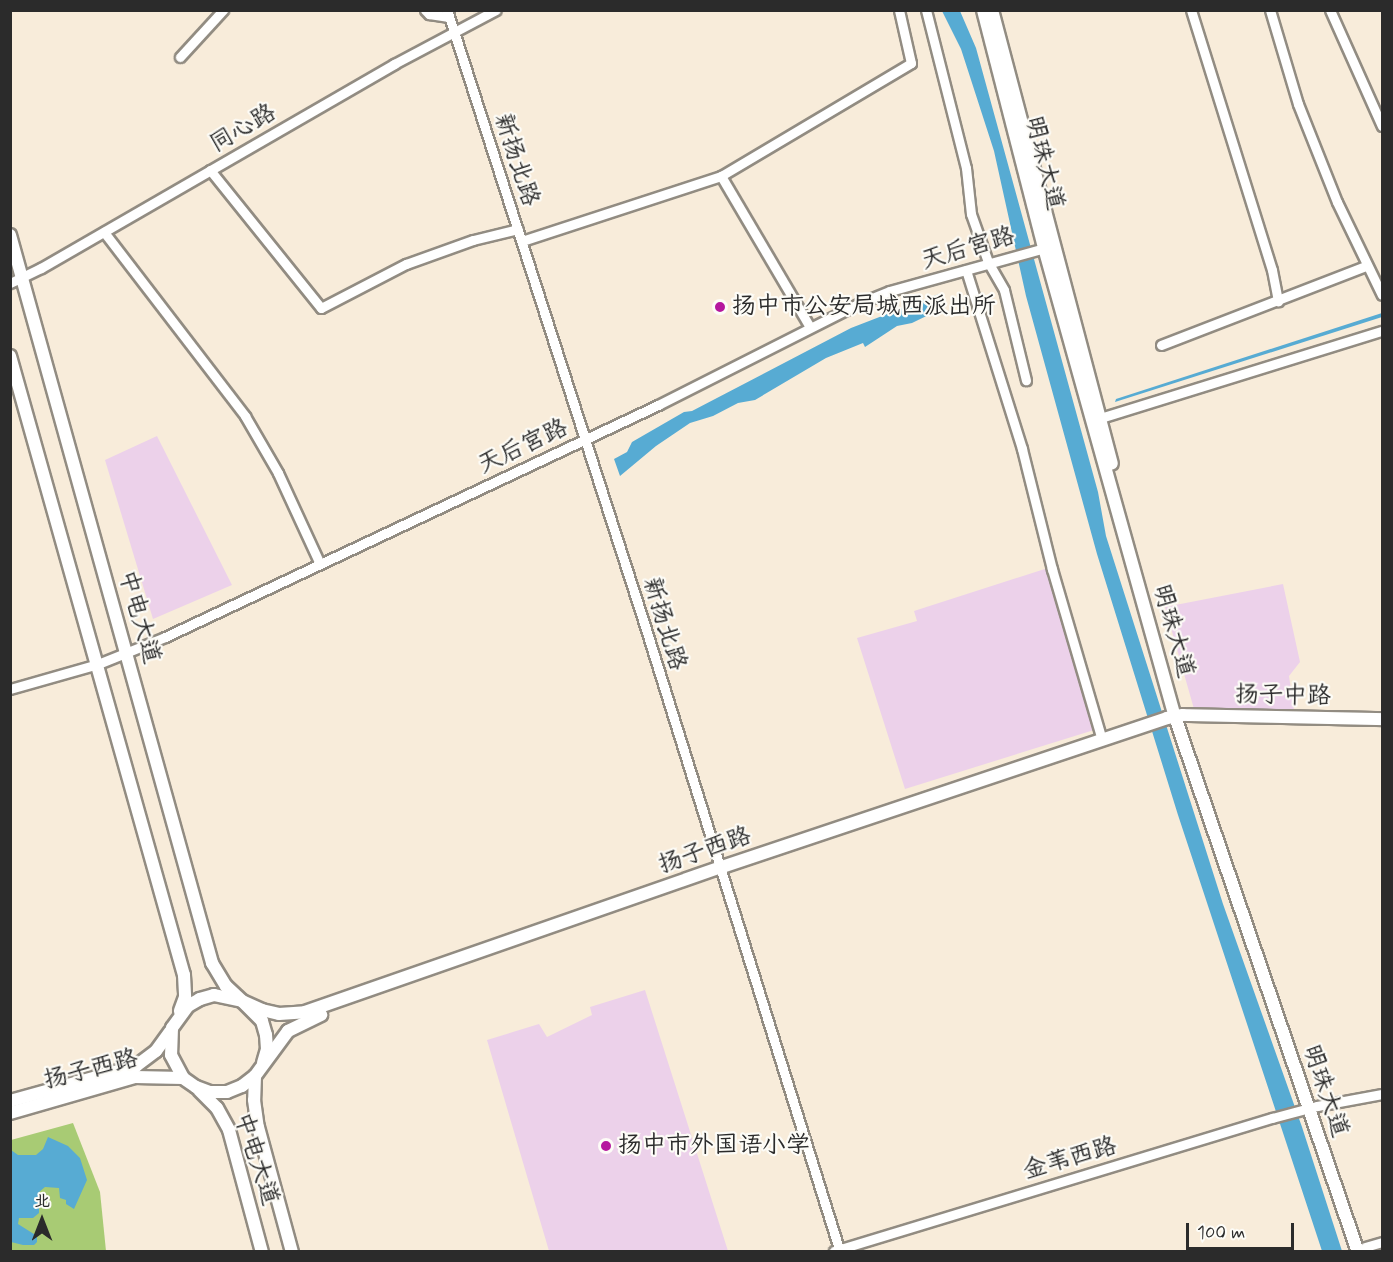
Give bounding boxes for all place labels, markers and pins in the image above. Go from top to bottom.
place label: 扬中市公安局城西派出所 [732,293,996,321]
marker: 扬中市公安局城西派出所 [713,300,727,314]
place label: 扬中市外国语小学 [618,1132,810,1160]
marker: 扬中市外国语小学 [599,1139,613,1153]

